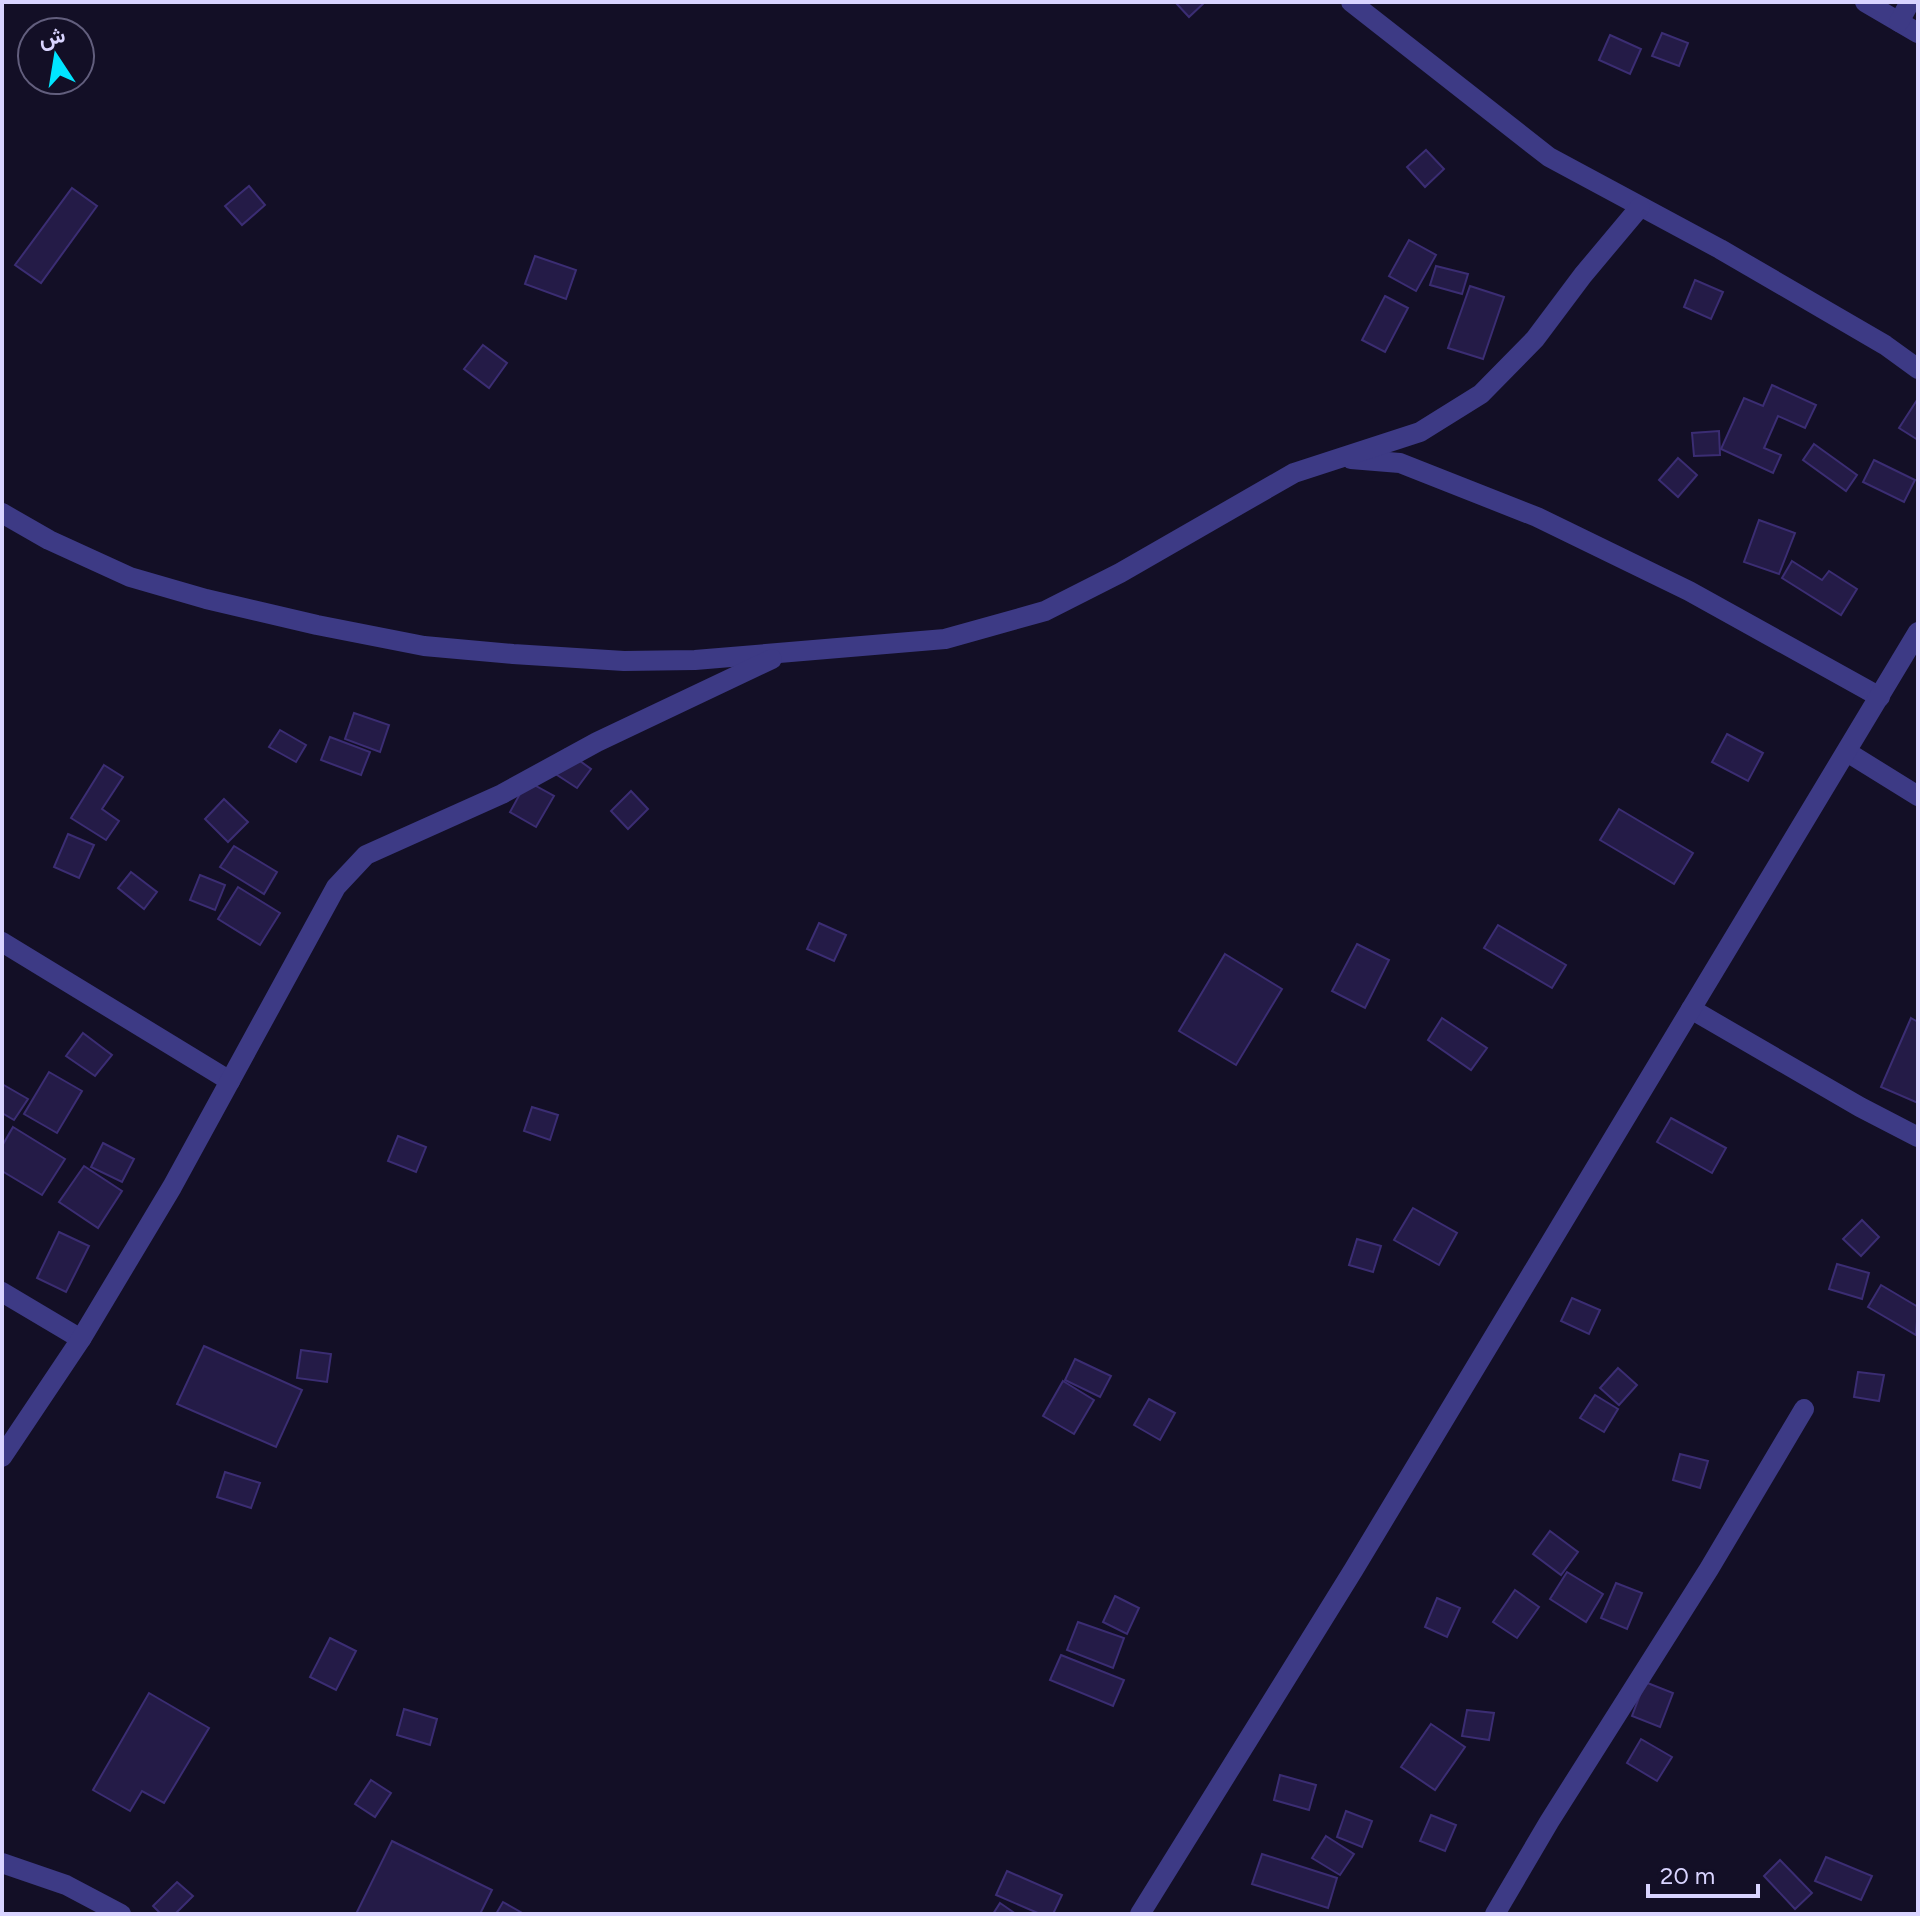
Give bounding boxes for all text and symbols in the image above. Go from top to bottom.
north arrow [16,16,96,96]
text: ش [36,21,68,53]
scale bar [1648,1848,1758,1898]
text: 20 m [1660,1861,1715,1890]

